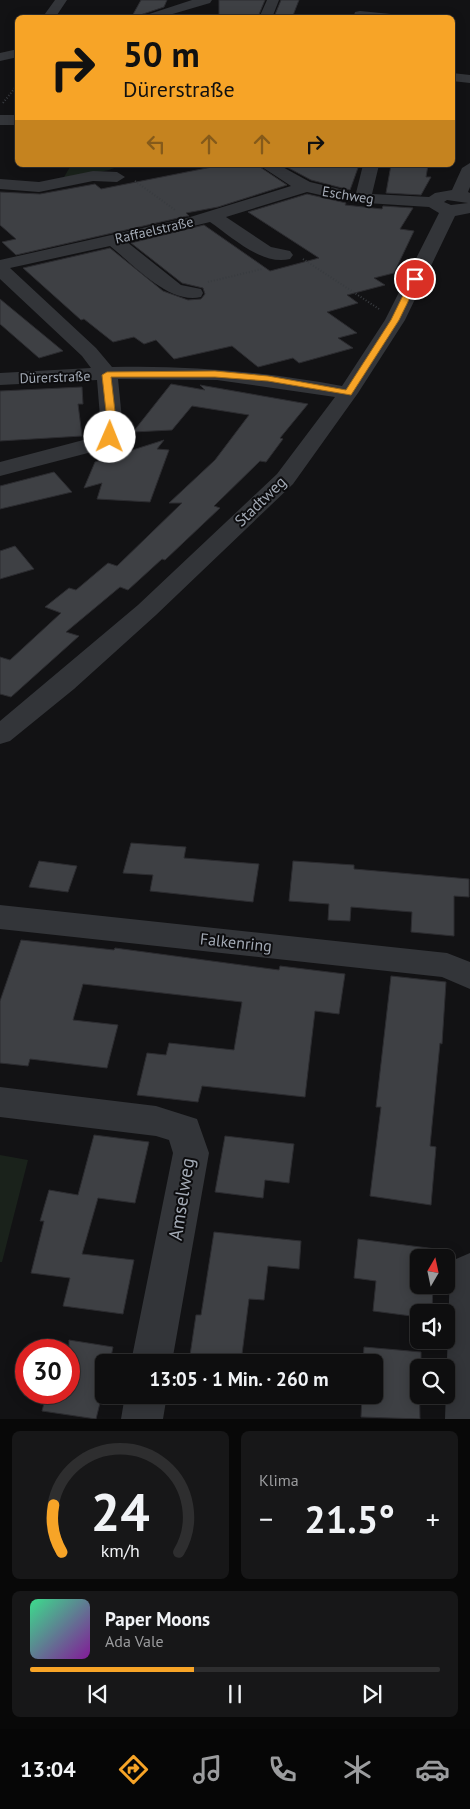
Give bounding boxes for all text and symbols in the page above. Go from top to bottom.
text: 50 m [123,31,200,77]
icon: right [40,35,105,100]
text: Dürerstraße [123,75,235,103]
icon: left [142,130,170,158]
icon: ahead [195,130,223,158]
icon: ahead [248,130,276,158]
icon: right [301,130,329,158]
street label: Eschweg [321,182,375,208]
street label: Raffaelstraße [113,212,195,248]
pin [394,258,436,300]
icon: arrive [401,265,429,293]
street label: Dürerstraße [19,367,91,387]
position arrow [83,410,135,462]
street label: Stadtweg [230,472,290,530]
street label: Falkenring [199,928,273,956]
street label: Amselweg [163,1156,199,1242]
north arrow [410,1249,455,1294]
map controls [410,1249,455,1404]
button: sound [410,1304,455,1349]
speed limit sign: 30 [15,1339,80,1404]
button: search [410,1359,455,1404]
text: 13:05 · 1 Min. · 260 m [149,1367,329,1391]
text: Klima [259,1470,299,1490]
text: 24 [91,1478,150,1545]
text: 21.5° [304,1494,395,1543]
text: − [259,1500,273,1537]
text: + [426,1500,440,1537]
text: km/h [101,1539,140,1562]
text: Paper Moons [105,1607,210,1631]
text: Ada Vale [105,1631,164,1651]
icon: previous [84,1680,112,1708]
icon: pause [221,1680,249,1708]
icon: next [358,1680,386,1708]
icon: directions [116,1752,151,1787]
icon: music [190,1752,225,1787]
icon: phone [265,1752,300,1787]
icon: climate [340,1752,375,1787]
icon: car [415,1752,450,1787]
text: 13:04 [20,1755,76,1783]

